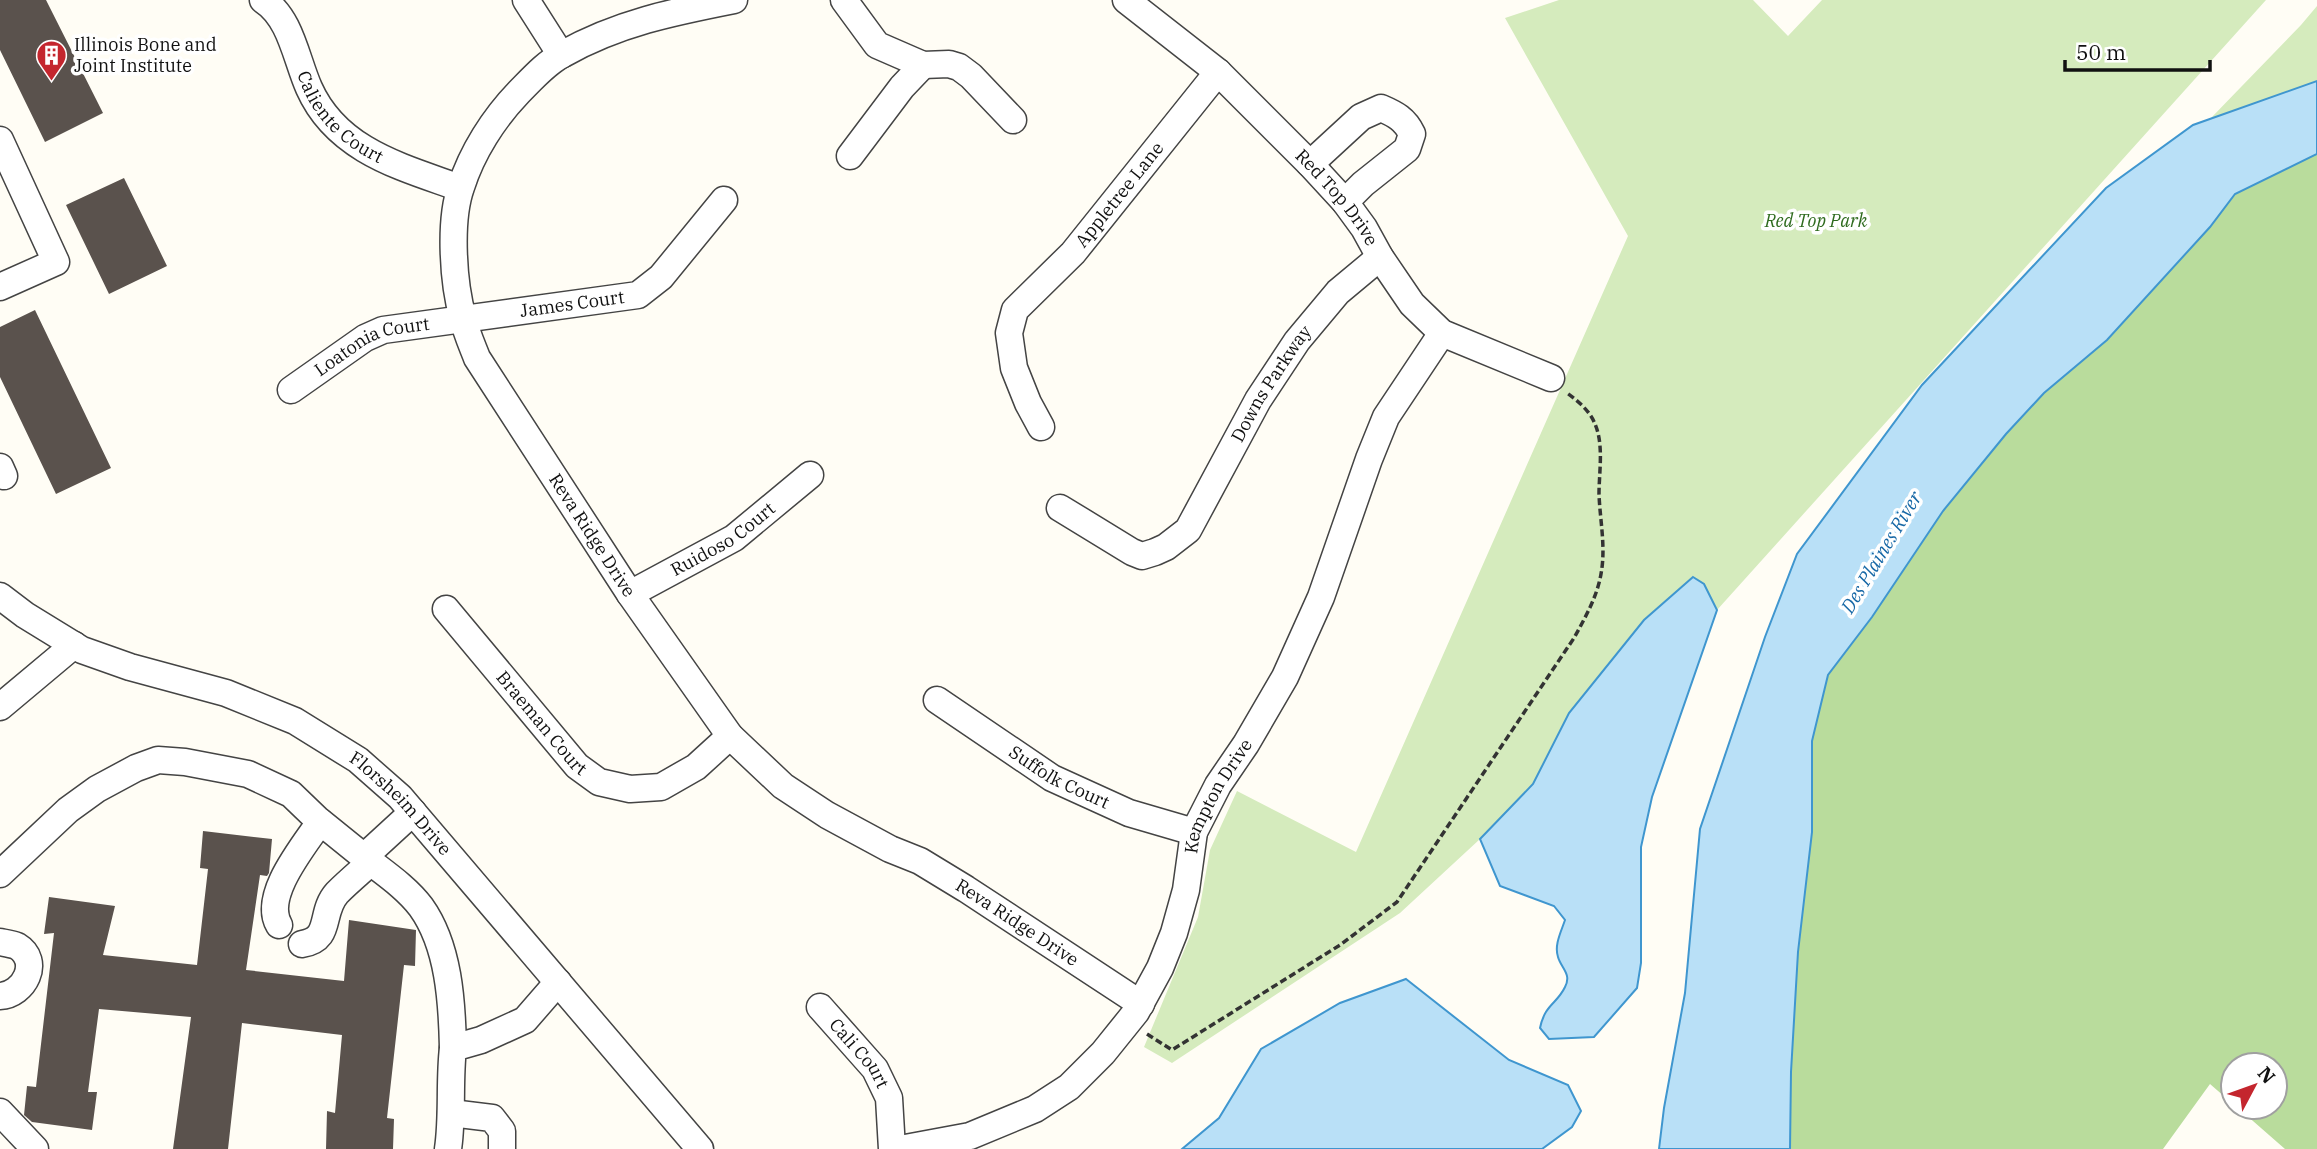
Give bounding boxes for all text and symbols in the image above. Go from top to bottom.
scale bar [2065,28,2210,72]
place label: Illinois Bone and Joint Institute [74,33,217,77]
building icon: Illinois Bone and Joint Institute [34,38,68,82]
text: 50 m [2076,38,2126,66]
street label: Caliente Court [292,67,387,168]
street label: Appletree Lane [1070,137,1168,252]
street label: Red Top Drive [1291,144,1383,250]
park label: Red Top Park [1764,209,1868,232]
street label: James Court [518,285,626,322]
street label: Loatonia Court [310,312,431,381]
street label: Downs Parkway [1226,320,1316,446]
street label: Reva Ridge Drive [544,469,641,601]
water label: Des Plaines River [1835,486,1927,618]
street label: Ruidoso Court [666,497,780,581]
street label: Braeman Court [492,666,592,780]
street label: Kempton Drive [1179,734,1257,855]
street label: Suffolk Court [1005,740,1113,814]
street label: Florsheim Drive [346,746,457,860]
street label: Reva Ridge Drive [952,873,1083,971]
street label: Cali Court [824,1013,895,1092]
north arrow [2219,1051,2289,1121]
text: N [2253,1061,2281,1088]

